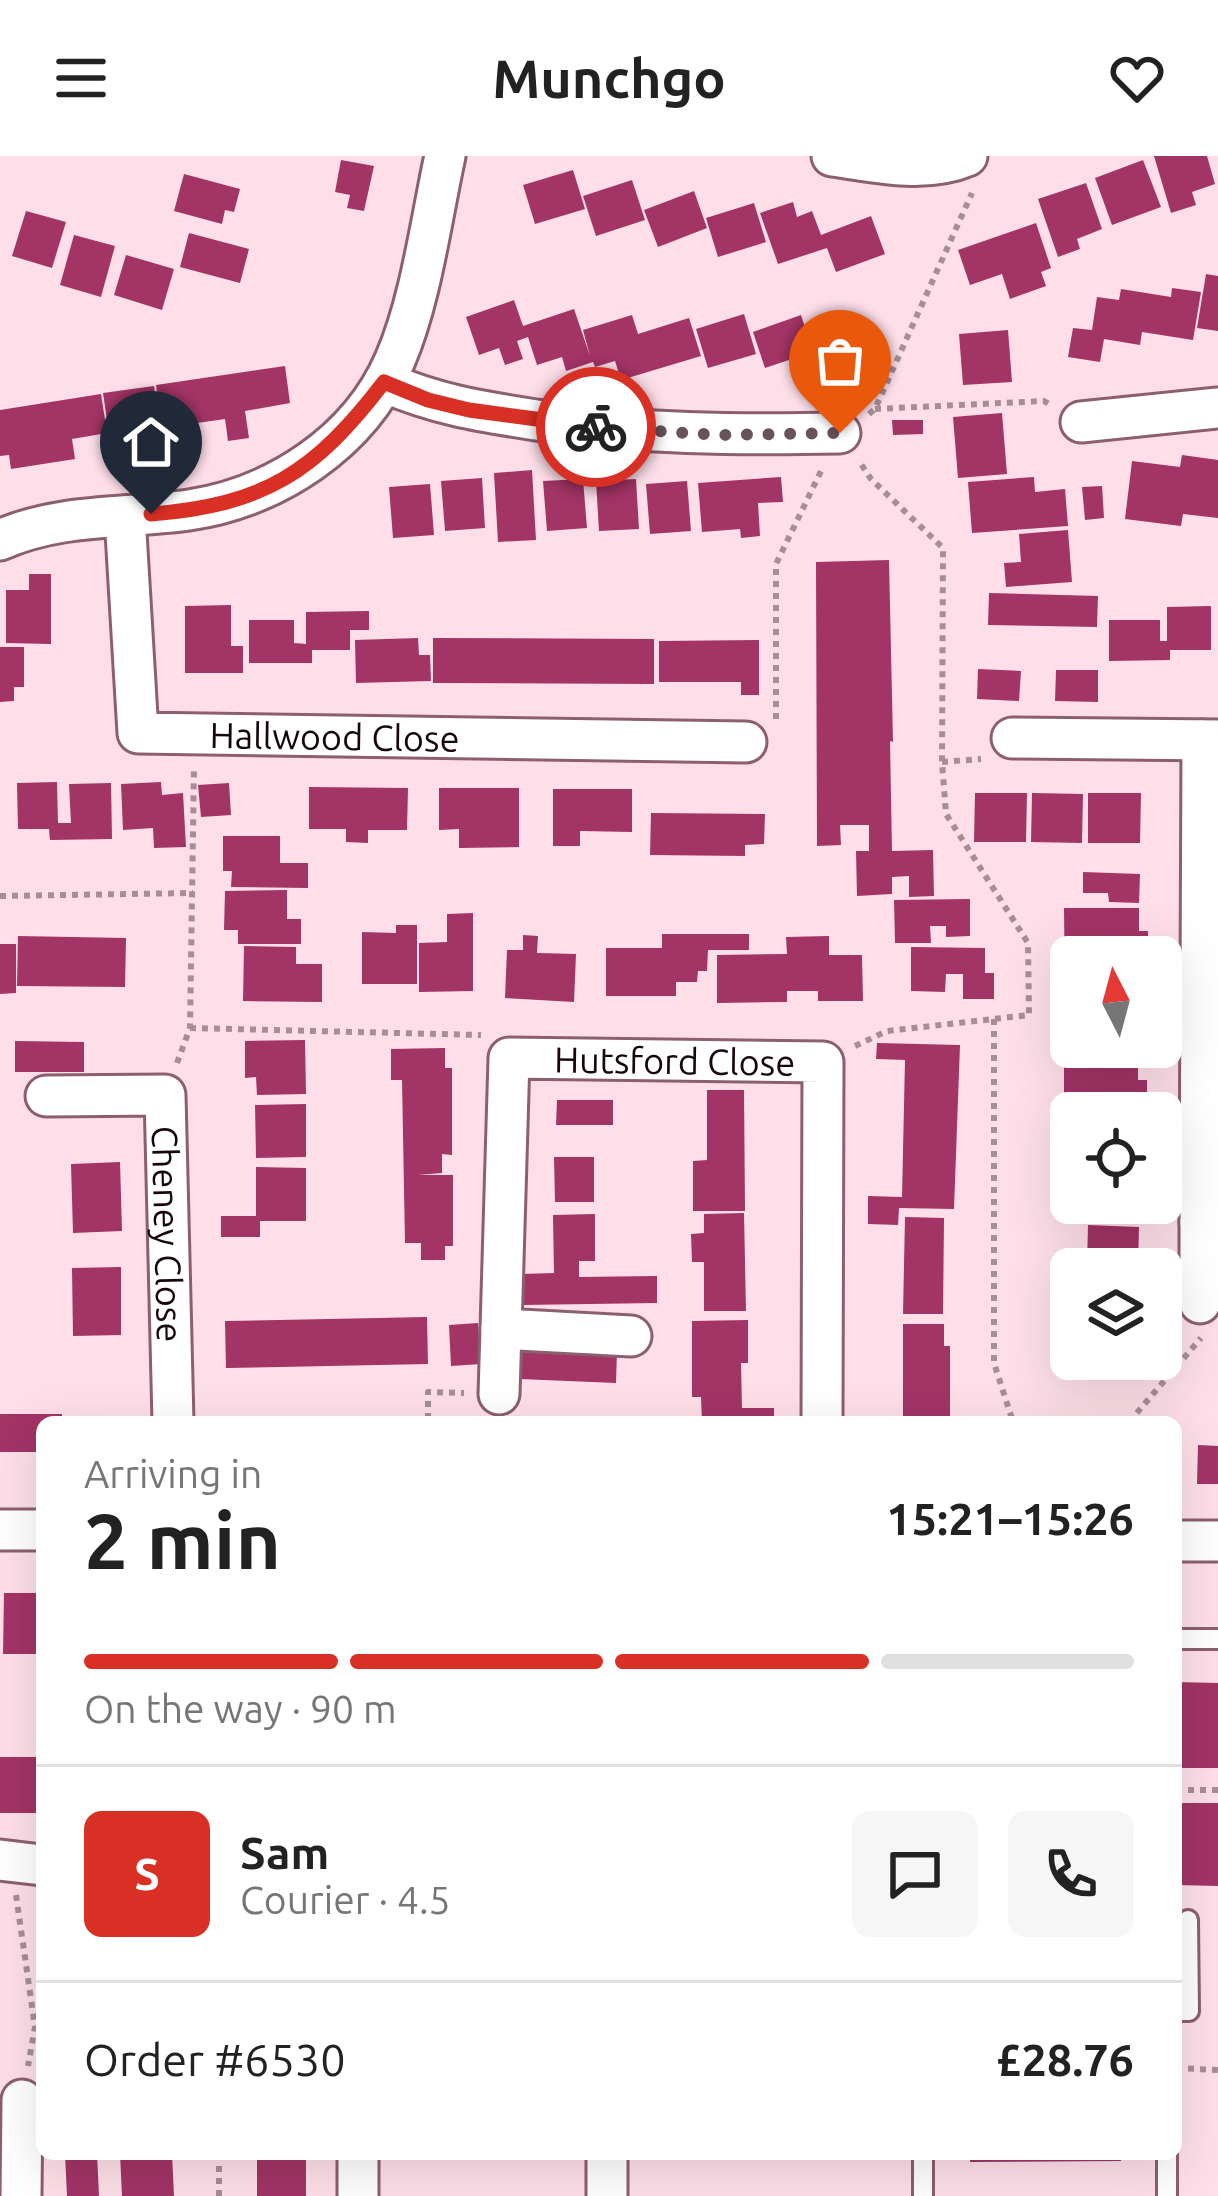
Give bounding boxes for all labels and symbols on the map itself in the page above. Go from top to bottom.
pin [789,310,891,433]
courier [536,367,656,487]
pin [100,391,202,514]
street label: Hallwood Close [209,714,460,758]
north arrow [1050,936,1182,1068]
street label: Hutsford Close [554,1038,796,1082]
street label: Cheney Close [145,1125,192,1343]

